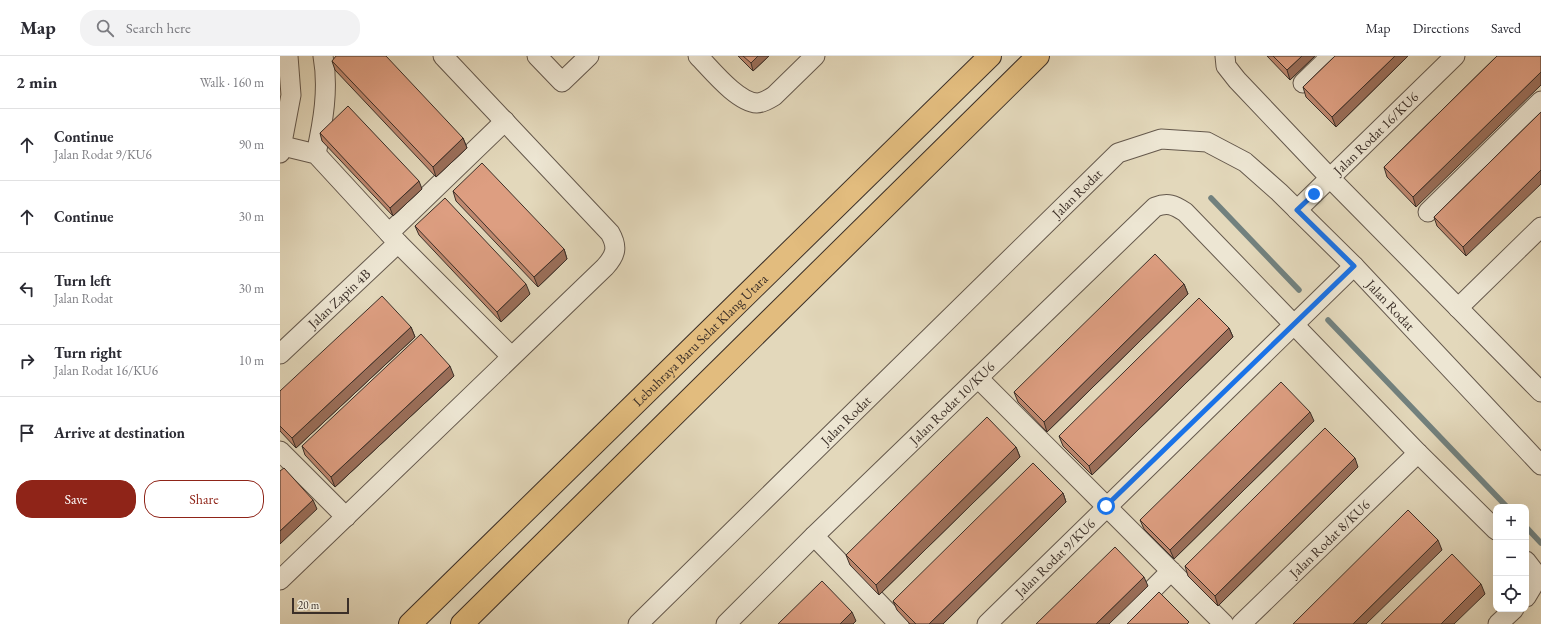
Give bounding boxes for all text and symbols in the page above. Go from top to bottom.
search box [80,10,360,46]
text: Map [20,15,56,40]
icon: search [94,17,116,39]
text: Search here [126,18,191,37]
text: Map [1365,19,1391,37]
text: Directions [1413,19,1469,37]
text: Saved [1491,19,1521,37]
text: 2 min [16,71,57,93]
text: Walk · 160 m [200,74,264,91]
street label: Jalan Rodat 16/KU6 [1329,87,1422,179]
text: Continue [54,127,114,146]
icon: ahead [16,134,38,156]
text: 90 m [239,136,264,153]
text: Jalan Rodat 9/KU6 [54,146,152,163]
street label: Jalan Rodat [1047,164,1106,223]
route end [1305,185,1323,203]
icon: ahead [16,206,38,228]
text: Continue [54,207,114,226]
text: 30 m [239,208,264,225]
street label: Jalan Zapin 4B [303,265,374,333]
street label: Lebuhraya Baru Selat Klang Utara [629,269,772,410]
text: Turn left [54,271,111,290]
street label: Jalan Rodat [1362,275,1419,335]
icon: left [16,278,38,300]
text: 30 m [239,280,264,297]
text: Jalan Rodat [54,290,113,307]
text: Turn right [54,343,122,362]
icon: right [16,350,38,372]
text: 10 m [239,352,264,369]
street label: Jalan Rodat 10/KU6 [905,357,999,449]
text: Jalan Rodat 16/KU6 [54,362,158,379]
street label: Jalan Rodat [816,391,875,450]
icon: arrive [16,422,38,444]
text: Arrive at destination [54,423,185,442]
button: Save [16,480,136,518]
button: Share [144,480,264,518]
street label: Jalan Rodat 8/KU6 [1285,495,1374,582]
route start [1097,497,1115,515]
map controls [1493,504,1529,612]
button: + [1493,504,1529,540]
street label: Jalan Rodat 9/KU6 [1010,514,1099,602]
button: − [1493,540,1529,576]
button: locate [1493,576,1529,612]
scale bar [292,596,349,615]
text: 20 m [298,598,319,612]

